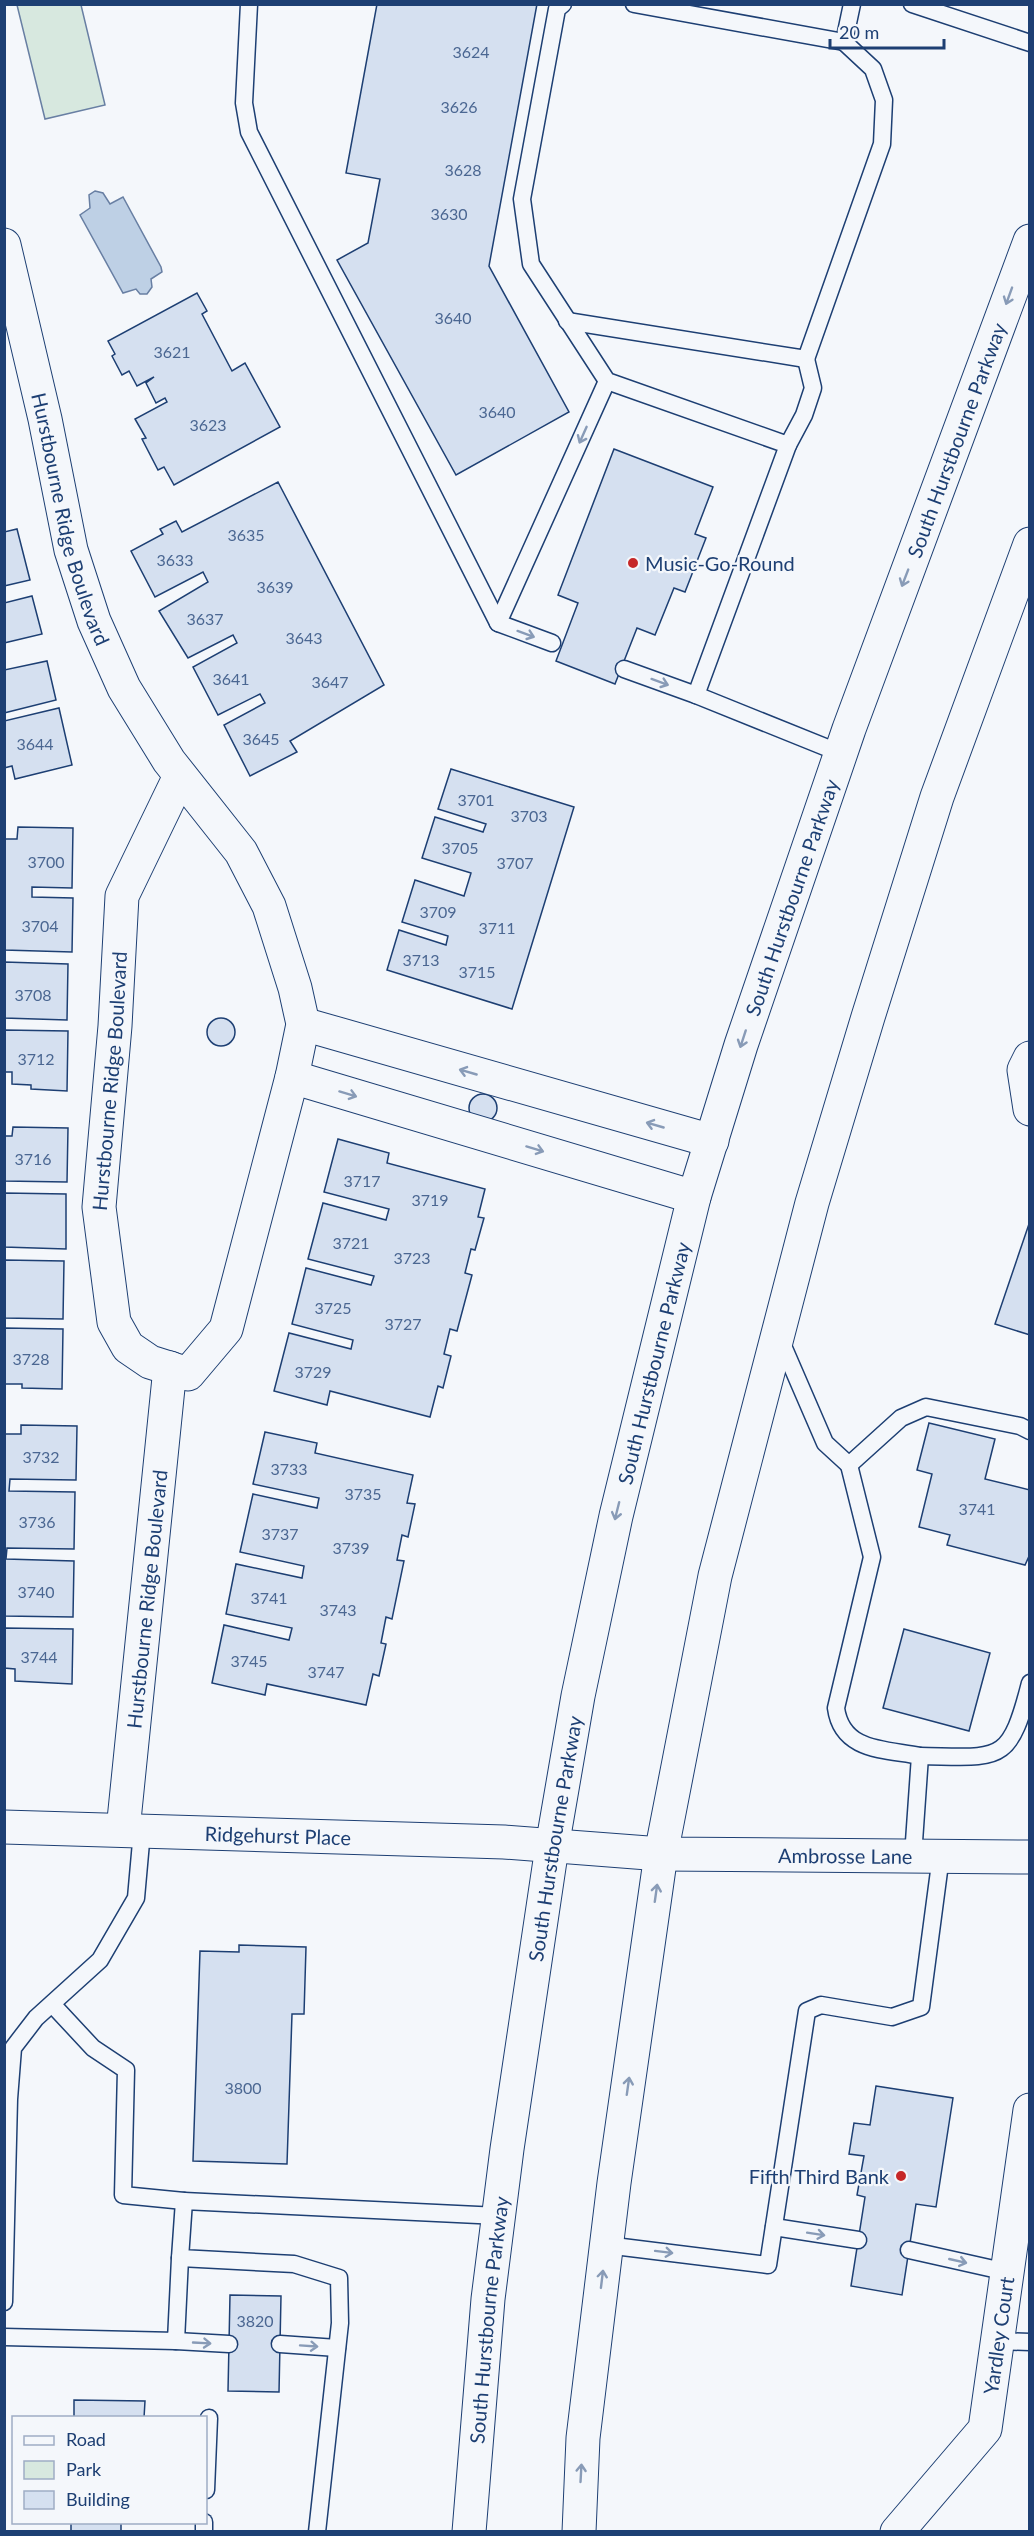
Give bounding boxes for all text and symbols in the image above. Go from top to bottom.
scale bar [830,12,944,50]
text: 20 m [839,21,879,43]
house number: 3624 [452,42,490,61]
house number: 3626 [440,97,478,116]
house number: 3628 [444,160,482,179]
house number: 3630 [430,204,468,223]
one-way arrow [1003,286,1014,305]
house number: 3640 [434,308,472,327]
street label: South Hurstbourne Parkway [902,319,1011,561]
house number: 3621 [153,342,191,361]
street label: Hurstbourne Ridge Boulevard [27,390,115,649]
house number: 3640 [478,402,516,421]
house number: 3623 [189,415,227,434]
one-way arrow [577,425,588,443]
house number: 3635 [227,525,265,544]
house number: 3633 [156,550,194,569]
place label: Music-Go-Round [645,551,795,575]
marker: Music-Go-Round [626,556,640,570]
one-way arrow [899,568,910,586]
house number: 3639 [256,577,294,596]
house number: 3637 [186,609,224,628]
house number: 3643 [285,628,323,647]
one-way arrow [516,629,535,640]
house number: 3641 [212,669,250,688]
house number: 3647 [311,672,349,691]
one-way arrow [650,678,669,689]
house number: 3645 [242,729,280,748]
house number: 3644 [16,734,54,753]
street label: South Hurstbourne Parkway [740,775,843,1019]
house number: 3701 [457,790,495,809]
house number: 3703 [510,806,548,825]
house number: 3705 [441,838,479,857]
house number: 3700 [27,852,65,871]
house number: 3707 [496,853,534,872]
house number: 3709 [419,902,457,921]
house number: 3704 [21,916,59,935]
house number: 3711 [478,918,516,937]
house number: 3713 [402,950,440,969]
street label: Hurstbourne Ridge Boulevard [87,951,131,1212]
house number: 3715 [458,962,496,981]
house number: 3708 [14,985,52,1004]
one-way arrow [737,1029,748,1048]
house number: 3712 [17,1049,55,1068]
one-way arrow [459,1065,478,1077]
one-way arrow [338,1089,357,1100]
one-way arrow [646,1119,665,1130]
one-way arrow [525,1144,544,1155]
house number: 3716 [14,1149,52,1168]
house number: 3717 [343,1171,381,1190]
house number: 3719 [411,1190,449,1209]
house number: 3721 [332,1233,370,1252]
street label: South Hurstbourne Parkway [612,1239,695,1487]
house number: 3723 [393,1248,431,1267]
house number: 3725 [314,1298,352,1317]
house number: 3727 [384,1314,422,1333]
house number: 3728 [12,1349,50,1368]
house number: 3729 [294,1362,332,1381]
house number: 3732 [22,1447,60,1466]
house number: 3733 [270,1459,308,1478]
street label: Hurstbourne Ridge Boulevard [121,1469,172,1730]
house number: 3735 [344,1484,382,1503]
house number: 3741 [958,1499,996,1518]
one-way arrow [611,1501,623,1520]
house number: 3736 [18,1512,56,1531]
house number: 3737 [261,1524,299,1543]
house number: 3739 [332,1538,370,1557]
house number: 3740 [17,1582,55,1601]
house number: 3741 [250,1588,288,1607]
house number: 3743 [319,1600,357,1619]
house number: 3744 [20,1647,58,1666]
house number: 3745 [230,1651,268,1670]
house number: 3747 [307,1662,345,1681]
street label: South Hurstbourne Parkway [523,1713,587,1963]
street label: Ridgehurst Place [204,1821,351,1849]
street label: Ambrosse Lane [778,1843,913,1868]
one-way arrow [650,1884,661,1903]
one-way arrow [623,2077,634,2096]
house number: 3800 [224,2078,262,2097]
place label: Fifth Third Bank [749,2164,890,2188]
marker: Fifth Third Bank [894,2169,908,2183]
street label: South Hurstbourne Parkway [464,2194,513,2445]
one-way arrow [805,2228,825,2239]
one-way arrow [654,2247,674,2258]
one-way arrow [948,2256,967,2268]
one-way arrow [597,2270,608,2290]
street label: Yardley Court [978,2275,1018,2396]
house number: 3820 [236,2311,274,2330]
one-way arrow [192,2338,212,2349]
one-way arrow [298,2341,318,2352]
legend [12,2416,207,2524]
text: Road [66,2428,106,2450]
text: Park [66,2458,102,2480]
one-way arrow [576,2464,587,2484]
text: Building [66,2488,130,2510]

